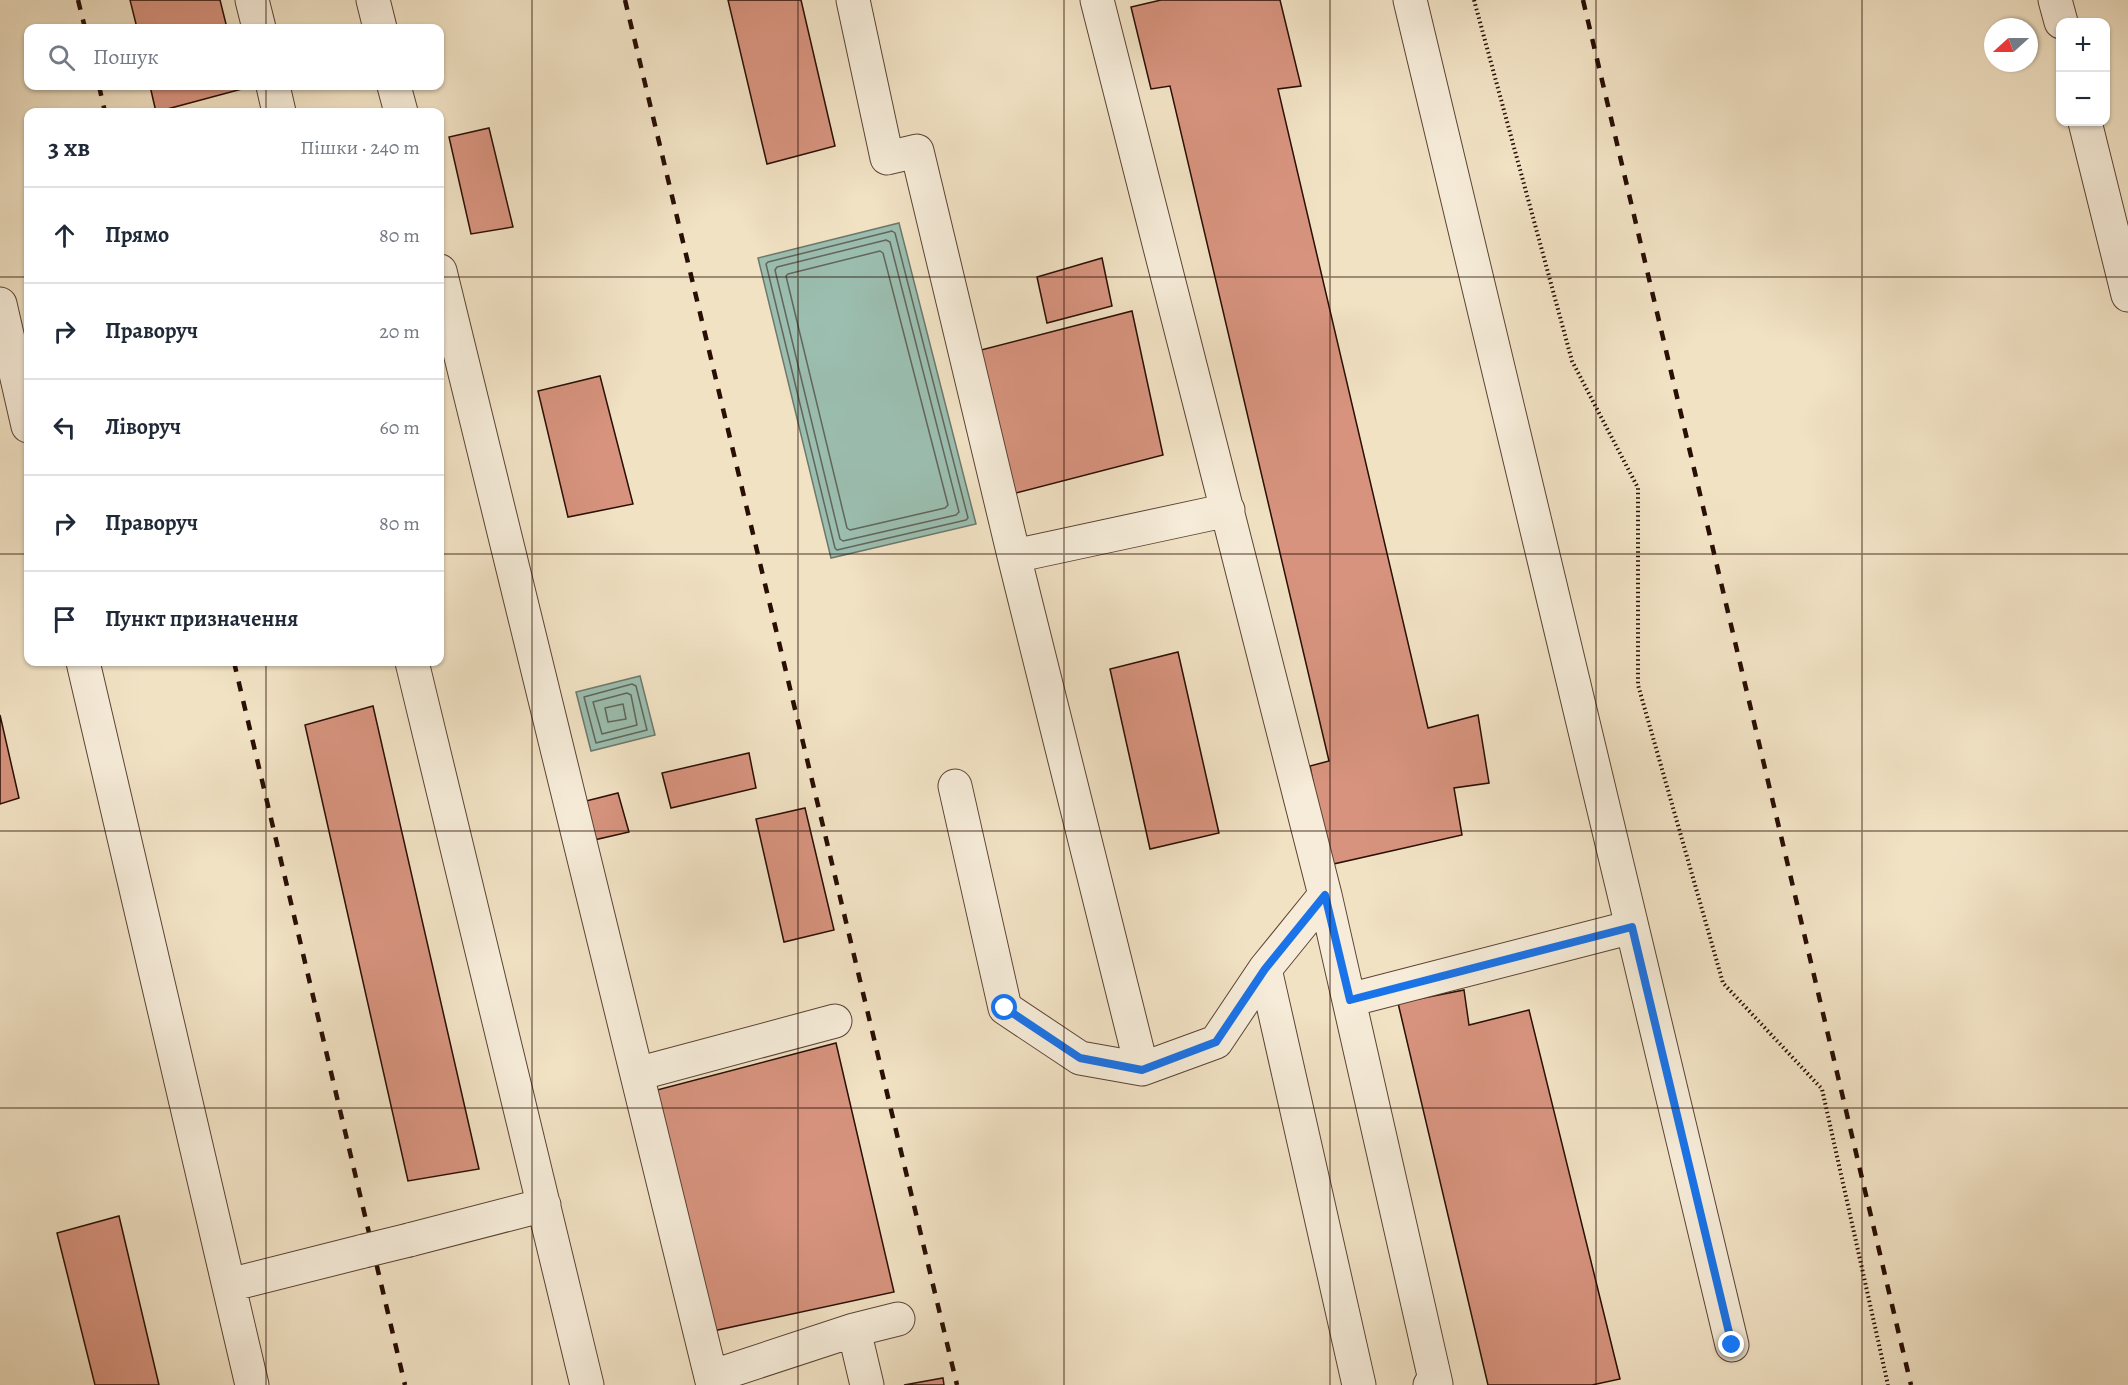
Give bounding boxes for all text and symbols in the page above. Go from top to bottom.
north arrow [1984,18,2038,72]
map controls [2056,18,2110,126]
button: + [2056,18,2110,72]
search box [24,24,444,90]
icon: search [45,41,78,74]
text: Пошук [93,42,159,72]
button: − [2056,72,2110,126]
text: 3 хв [48,130,90,165]
text: Пішки · 240 m [300,134,420,161]
icon: ahead [48,219,81,252]
text: Прямо [105,220,169,250]
text: 80 m [379,222,420,249]
icon: right [48,315,81,348]
text: Праворуч [105,316,198,346]
text: 20 m [379,318,420,345]
icon: left [48,411,81,444]
text: Ліворуч [105,412,181,442]
text: 60 m [380,414,420,441]
icon: right [48,507,81,540]
text: Праворуч [105,508,198,538]
text: 80 m [379,510,420,537]
icon: arrive [48,603,81,636]
text: Пункт призначення [105,604,298,634]
route start [991,994,1017,1020]
route end [1718,1331,1744,1357]

